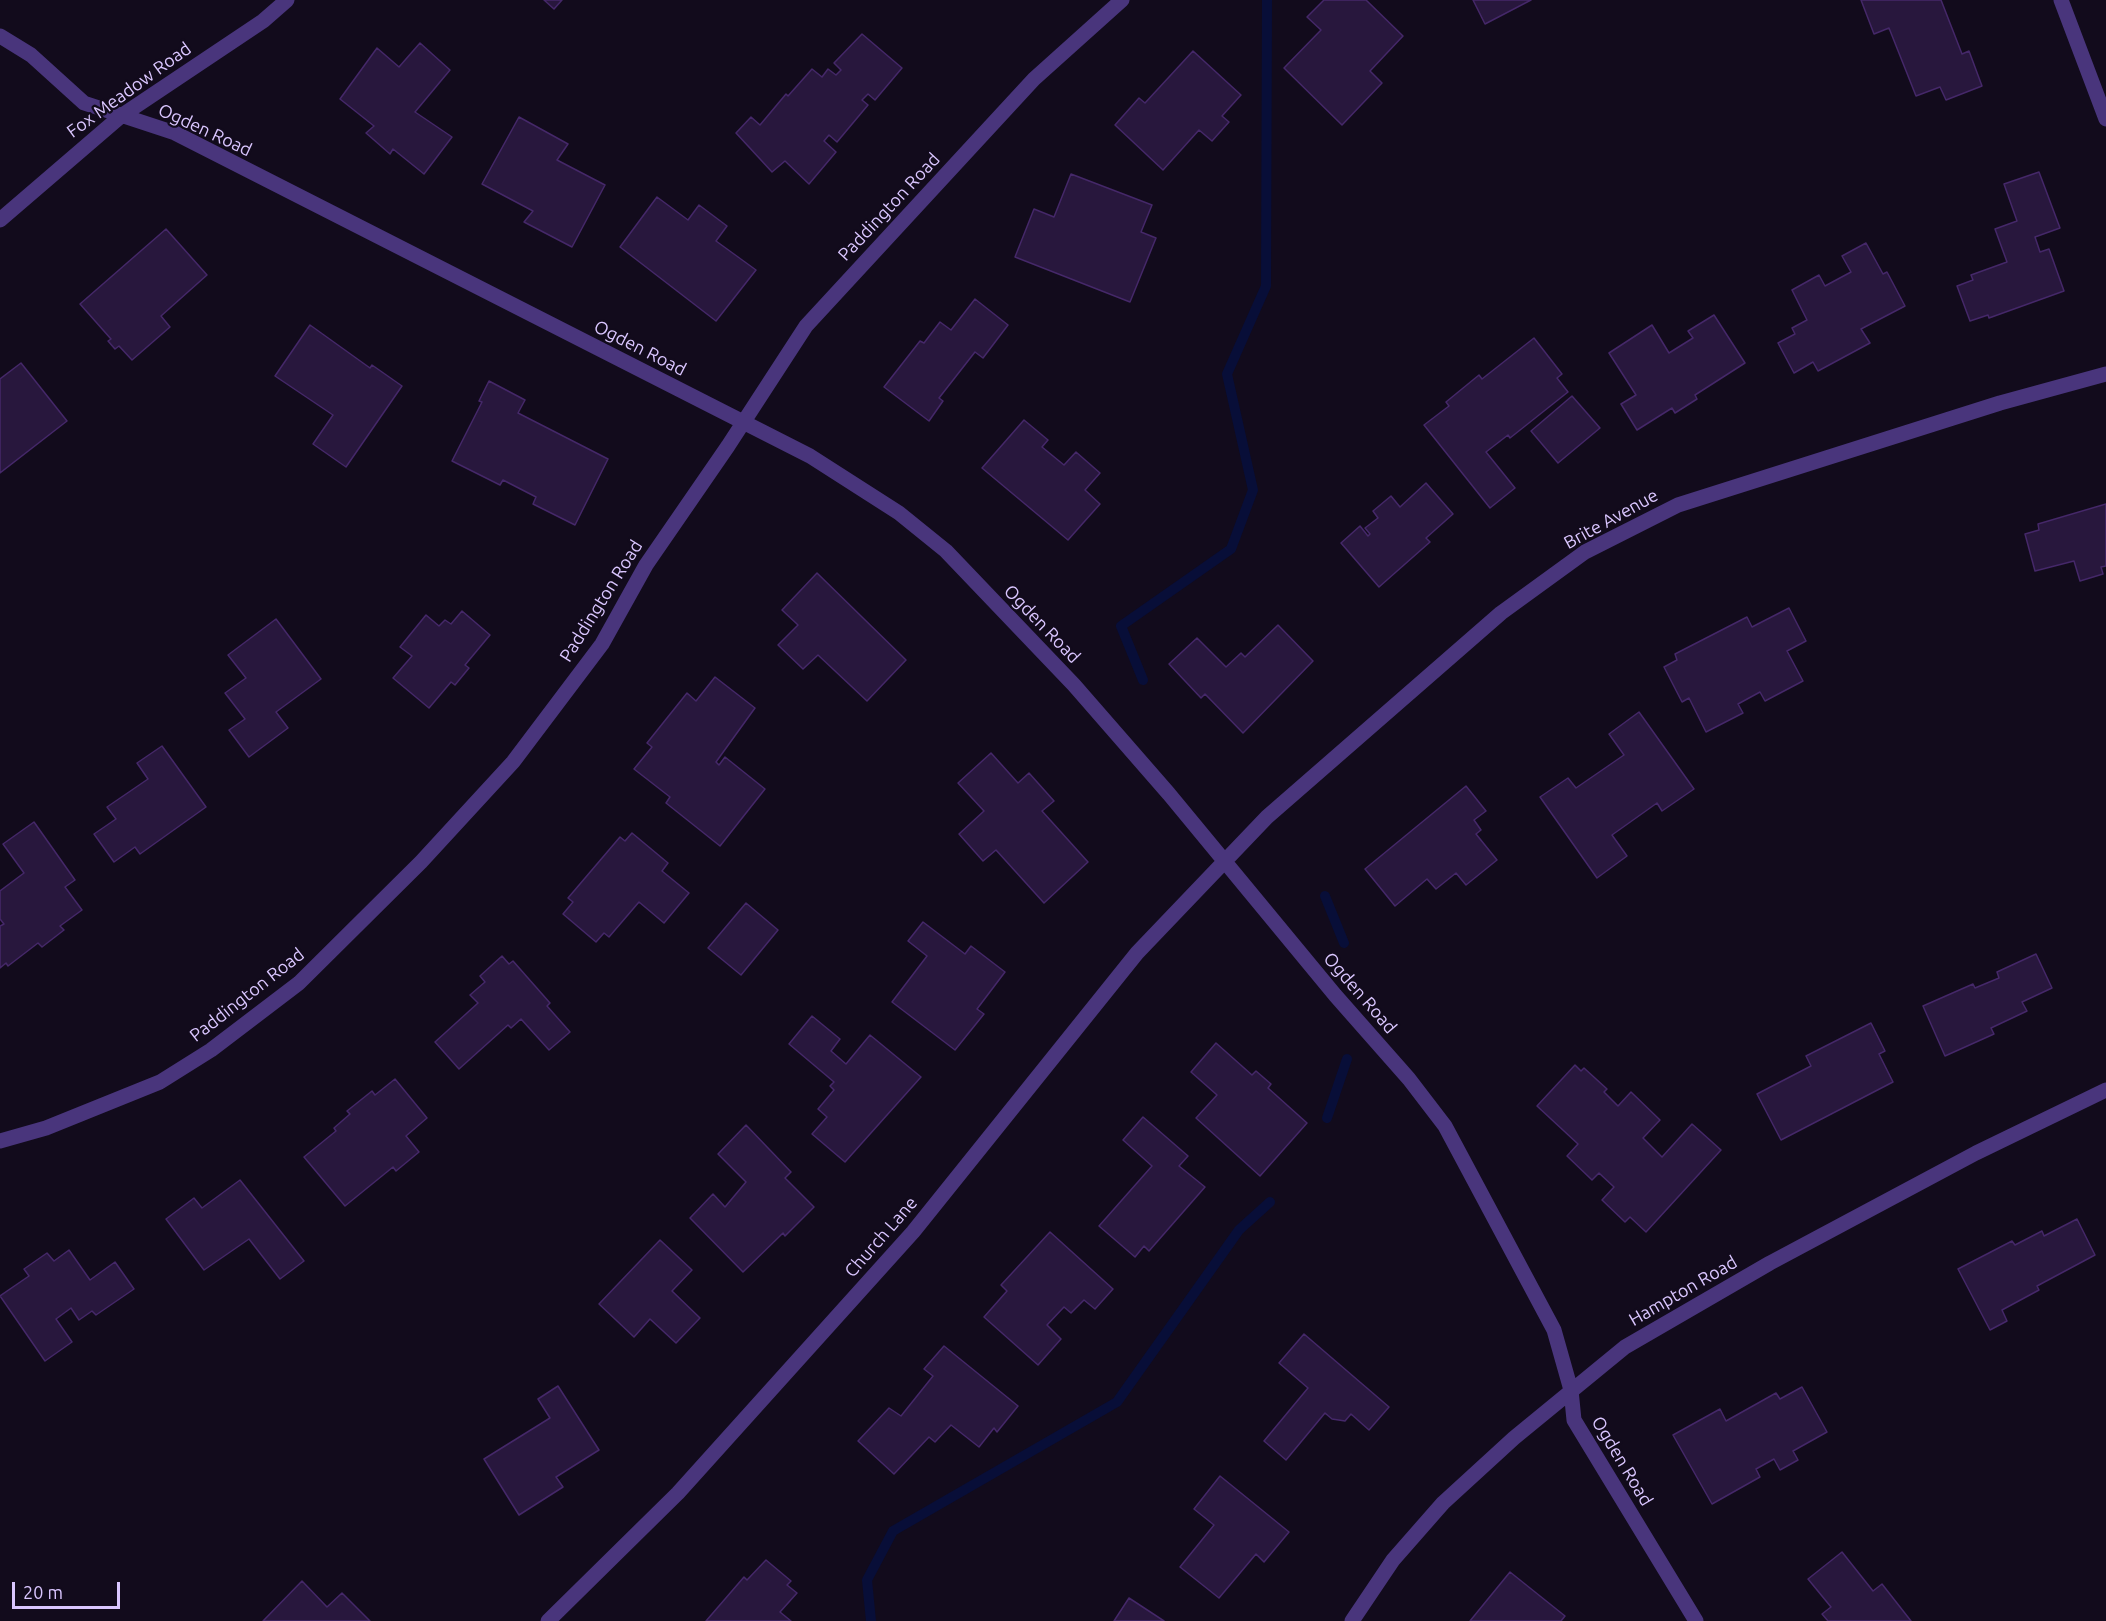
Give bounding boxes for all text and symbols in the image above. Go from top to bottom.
street label: Fox Meadow Road [63,38,195,142]
street label: Ogden Road [155,99,255,161]
street label: Paddington Road [834,149,944,265]
street label: Ogden Road [590,316,690,380]
street label: Brite Avenue [1560,484,1662,554]
street label: Paddington Road [555,536,647,666]
street label: Ogden Road [999,580,1085,668]
street label: Paddington Road [185,944,309,1046]
street label: Ogden Road [1319,948,1401,1038]
street label: Church Lane [840,1192,922,1282]
street label: Hampton Road [1625,1251,1741,1331]
street label: Ogden Road [1587,1412,1657,1510]
scale bar [15,1570,123,1608]
text: 20 m [23,1582,63,1602]

